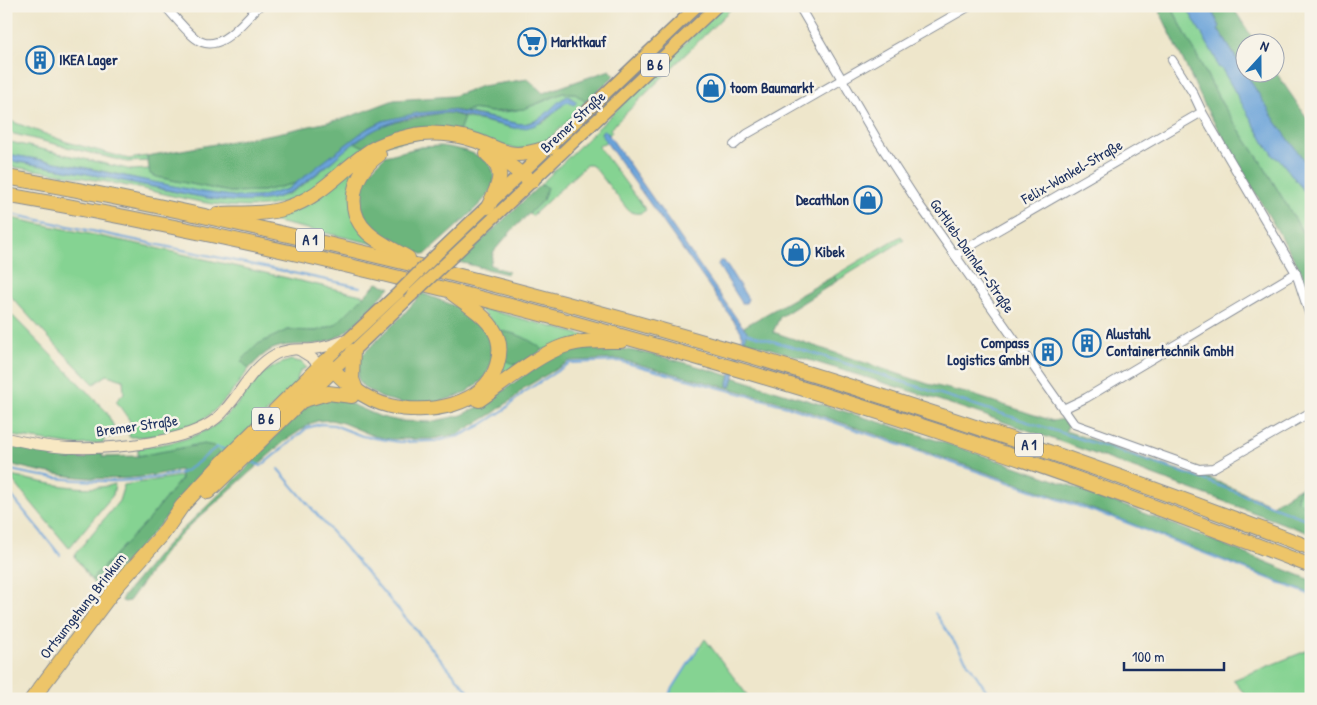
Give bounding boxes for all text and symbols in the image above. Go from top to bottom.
supermarket icon: Marktkauf [517,27,547,57]
place label: Marktkauf [551,31,607,52]
north arrow [1234,32,1284,82]
text: N [1258,35,1272,56]
building icon: IKEA Lager [25,45,55,75]
place label: IKEA Lager [59,49,118,71]
road number: B 6 [641,54,669,76]
shop icon: toom Baumarkt [696,73,726,103]
place label: toom Baumarkt [729,77,814,98]
street label: Bremer Straße [535,86,610,157]
street label: Felix-Wankel-Straße [1016,134,1126,210]
shop icon: Decathlon [853,185,883,215]
place label: Decathlon [796,189,849,210]
street label: Gottlieb-Daimler-Straße [925,194,1020,317]
road number: A 1 [296,228,324,252]
shop icon: Kibek [781,237,811,267]
place label: Kibek [815,241,845,262]
place label: Alustahl Containertechnik GmbH [1106,323,1234,361]
building icon: Alustahl Containertechnik GmbH [1072,328,1102,358]
place label: Compass Logistics GmbH [947,332,1029,371]
building icon: Compass Logistics GmbH [1033,337,1063,367]
road number: B 6 [252,408,280,430]
street label: Bremer Straße [95,409,179,442]
road number: A 1 [1015,434,1043,456]
street label: Ortsumgehung Brinkum [35,548,131,663]
scale bar [1124,640,1224,672]
text: 100 m [1132,646,1165,667]

